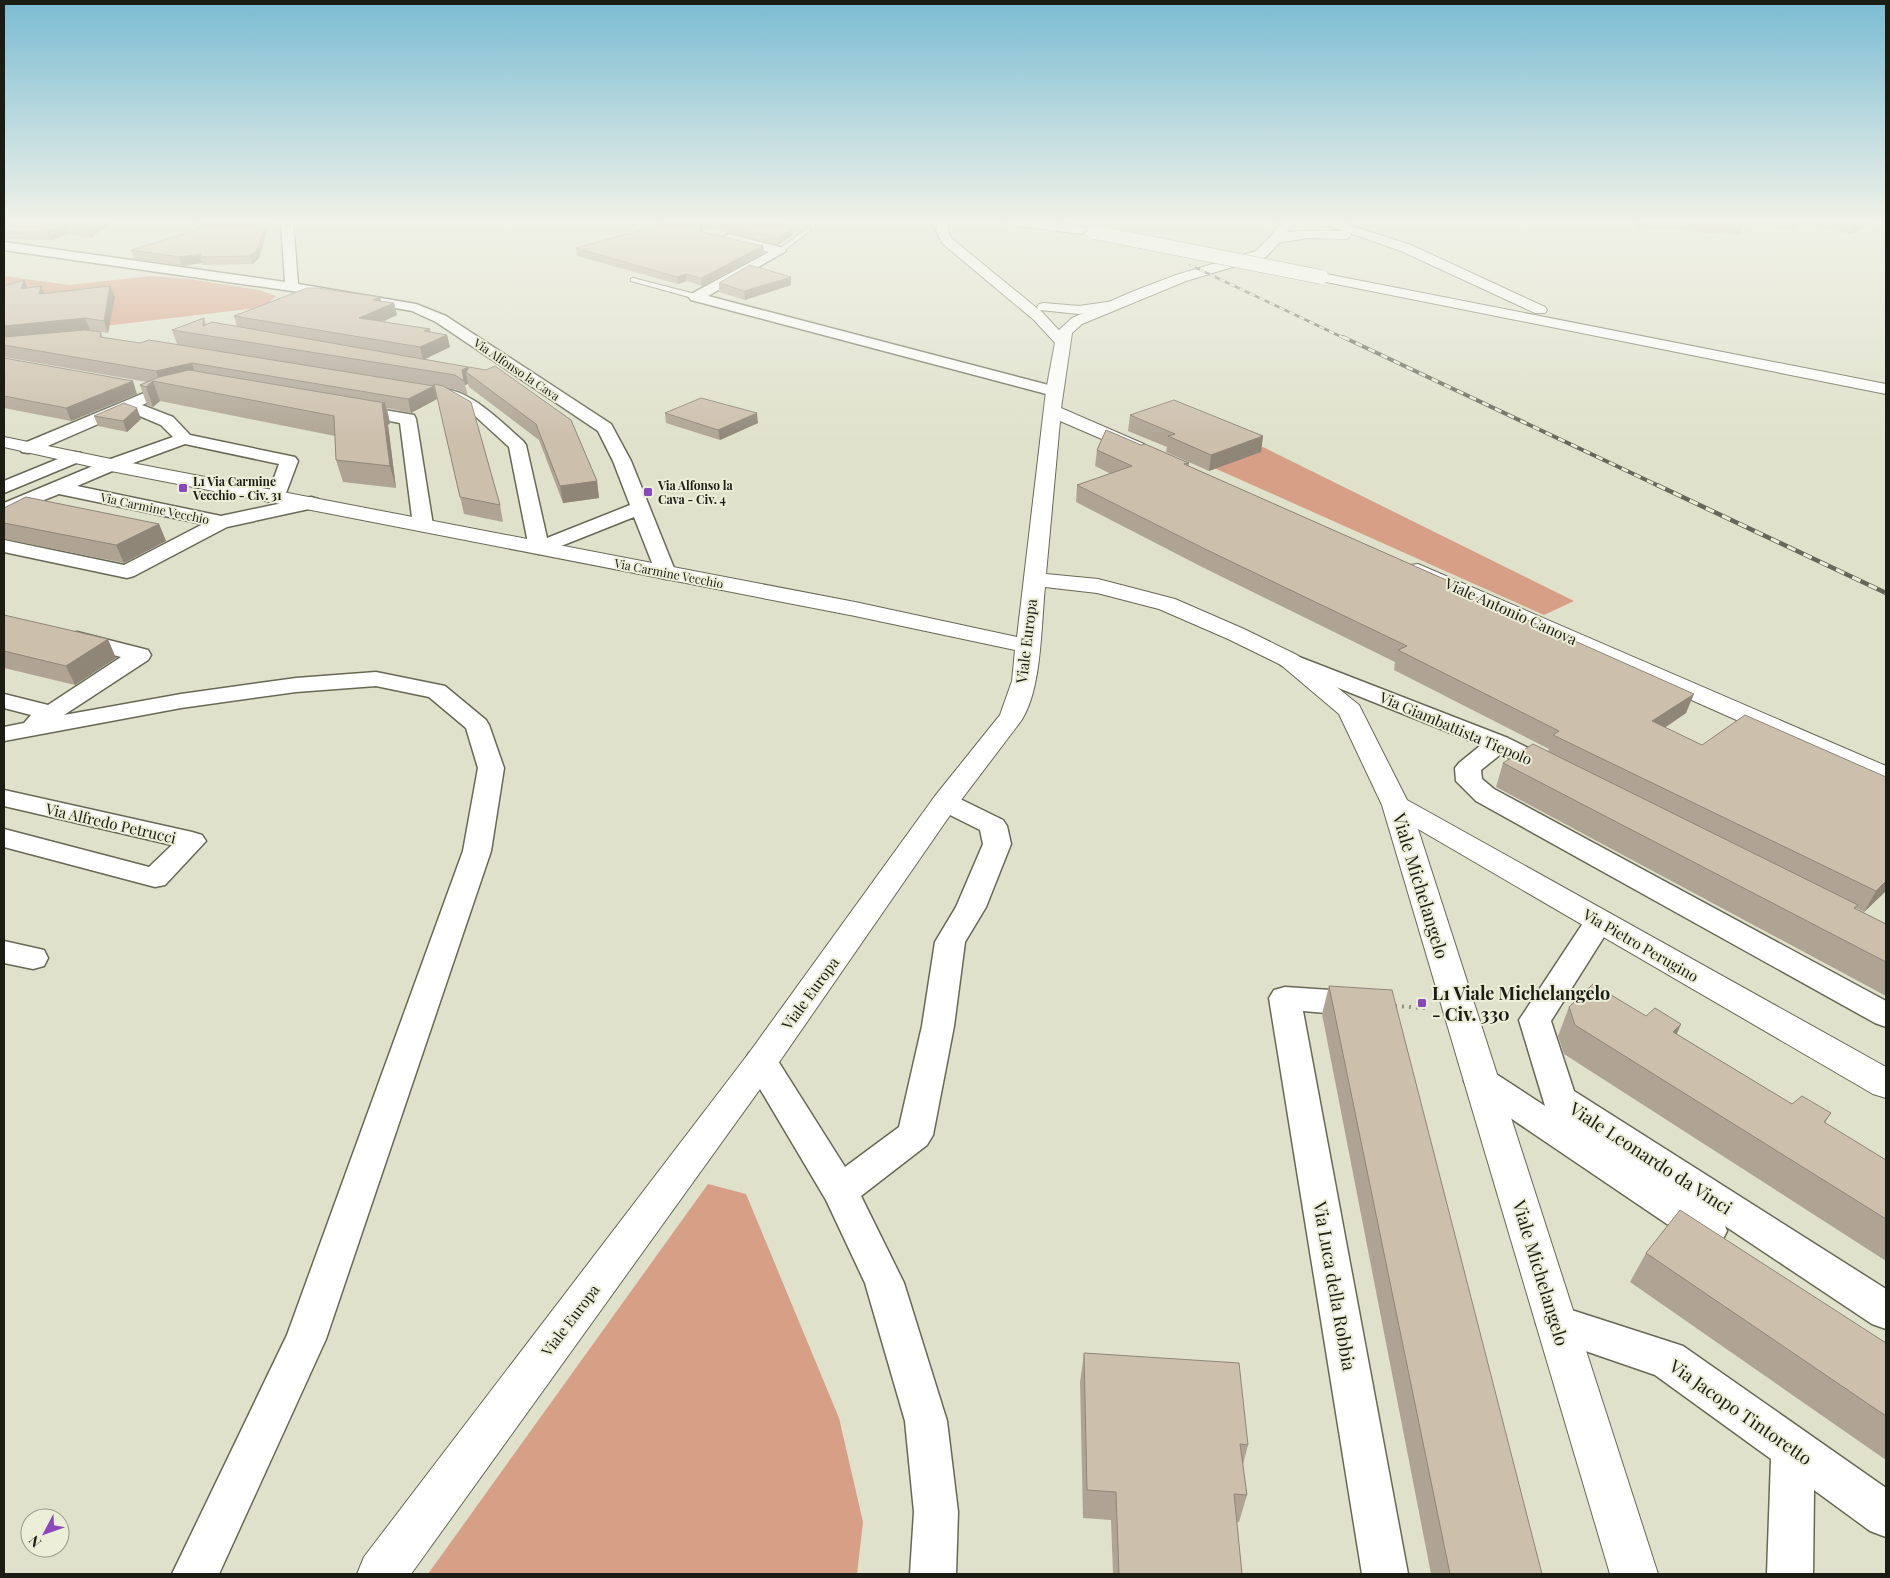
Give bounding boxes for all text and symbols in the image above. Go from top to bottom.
street label: Via Alfonso la Cava [470,334,563,404]
place label: L1 Via Carmine Vecchio - Civ. 31 [192,473,282,503]
place label: Via Alfonso la Cava - Civ. 4 [657,477,734,507]
marker: L1 Via Carmine Vecchio - Civ. 31 [177,482,189,494]
marker: Via Alfonso la Cava - Civ. 4 [642,486,654,498]
street label: Via Carmine Vecchio [98,488,211,527]
street label: Via Carmine Vecchio [612,554,725,592]
street label: Viale Antonio Canova [1441,572,1581,649]
street label: Viale Europa [1011,597,1041,685]
street label: Via Giambattista Tiepolo [1376,686,1535,769]
street label: Via Alfredo Petrucci [43,798,179,848]
street label: Viale Michelangelo [1387,809,1455,962]
street label: Via Pietro Perugino [1579,903,1702,986]
street label: Viale Europa [776,952,843,1034]
place label: L1 Viale Michelangelo - Civ. 330 [1432,981,1610,1026]
marker: L1 Viale Michelangelo - Civ. 330 [1416,997,1428,1009]
street label: Viale Leonardo da Vinci [1564,1096,1737,1220]
street label: Viale Michelangelo [1507,1196,1575,1349]
street label: Via Luca della Robbia [1308,1198,1362,1373]
street label: Viale Europa [536,1280,604,1361]
street label: Via Jacopo Tintoretto [1664,1353,1817,1470]
north arrow [20,1508,70,1558]
text: N [24,1532,45,1552]

